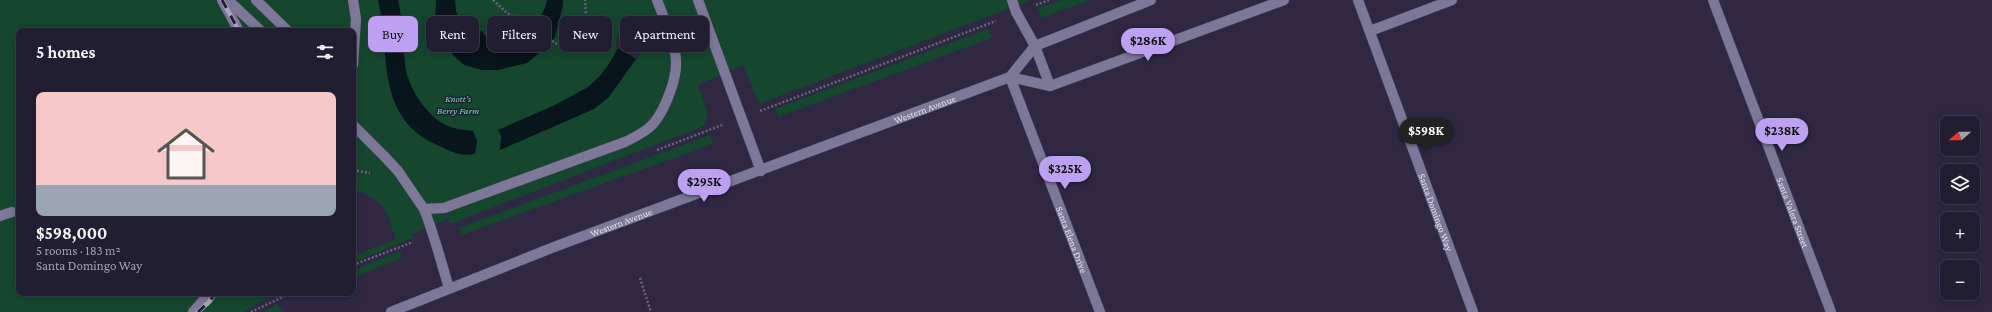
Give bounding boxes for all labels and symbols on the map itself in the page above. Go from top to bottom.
pin: $286K [1120,28,1176,62]
park label: Knott's Berry Farm [437,93,479,116]
street label: Western Avenue [892,93,958,126]
north arrow [1940,116,1980,156]
pin: $598K [1398,118,1454,152]
pin: $238K [1754,118,1810,152]
pin: $325K [1037,156,1093,190]
pin: $295K [676,169,732,203]
street label: Santa Domingo Way [1416,172,1455,253]
street label: Santa Valera Street [1774,176,1811,250]
street label: Santa Elena Drive [1054,205,1090,275]
street label: Western Avenue [589,206,654,239]

